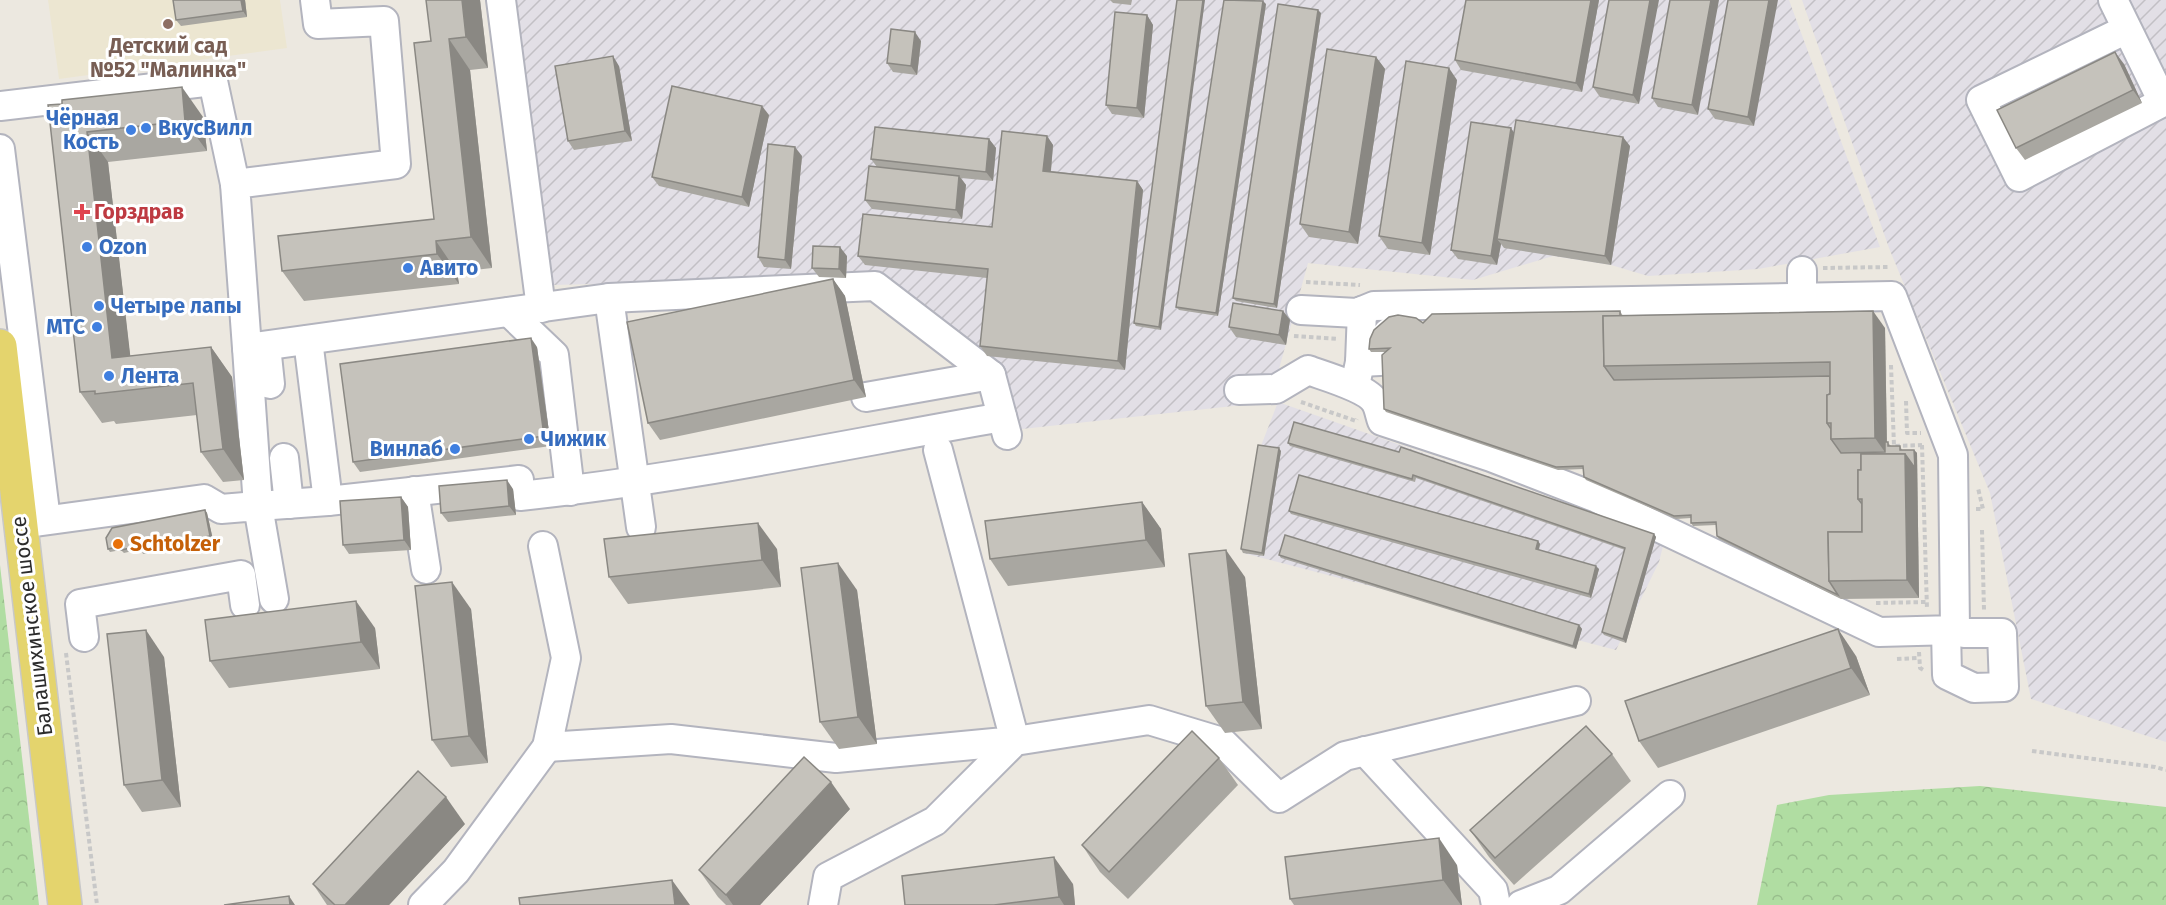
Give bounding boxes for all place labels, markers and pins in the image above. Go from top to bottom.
marker: Детский сад №52 "Малинка" [161,17,175,31]
place label: Детский сад №52 "Малинка" [90,33,246,83]
place label: Чёрная Кость [46,105,119,155]
place label: ВкусВилл [158,115,253,141]
marker: ВкусВилл [139,121,153,135]
marker: Чёрная Кость [124,123,138,137]
place label: Горздрав [94,199,184,225]
marker: Горздрав [75,205,89,219]
place label: Ozon [99,234,147,260]
marker: Ozon [80,240,94,254]
place label: Авито [419,255,478,281]
marker: Авито [401,261,415,275]
place label: Четыре лапы [111,293,242,319]
marker: Четыре лапы [92,299,106,313]
place label: МТС [46,314,85,340]
marker: МТС [90,320,104,334]
place label: Лента [121,363,179,389]
marker: Лента [102,369,116,383]
place label: Чижик [541,426,607,452]
marker: Чижик [522,432,536,446]
place label: Винлаб [370,436,443,462]
marker: Винлаб [448,442,462,456]
place label: Schtolzer [130,531,221,557]
marker: Schtolzer [111,537,125,551]

